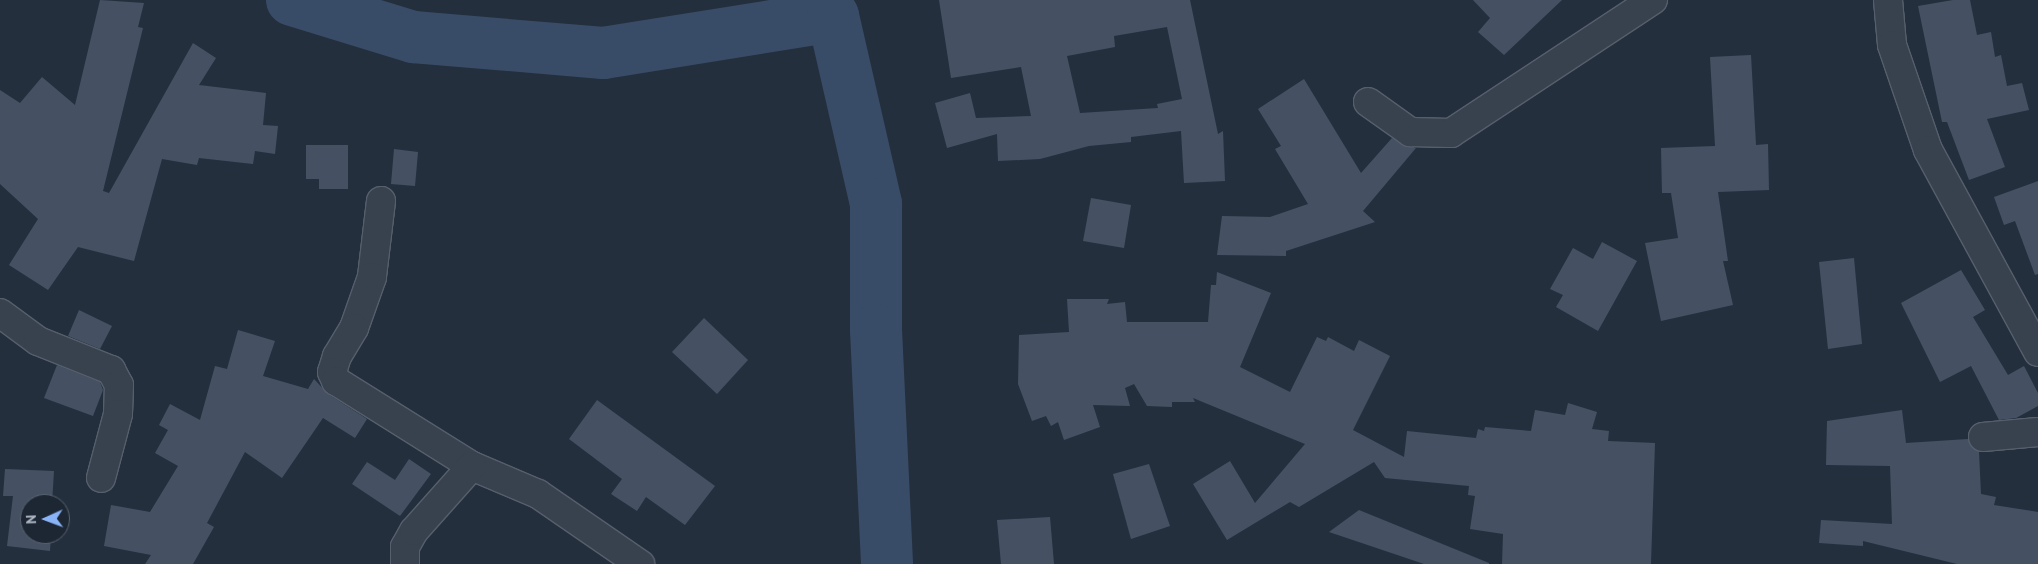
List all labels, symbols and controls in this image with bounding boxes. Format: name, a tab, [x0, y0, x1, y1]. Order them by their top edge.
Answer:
north arrow	[20, 494, 70, 544]
text: N	[22, 515, 40, 524]

